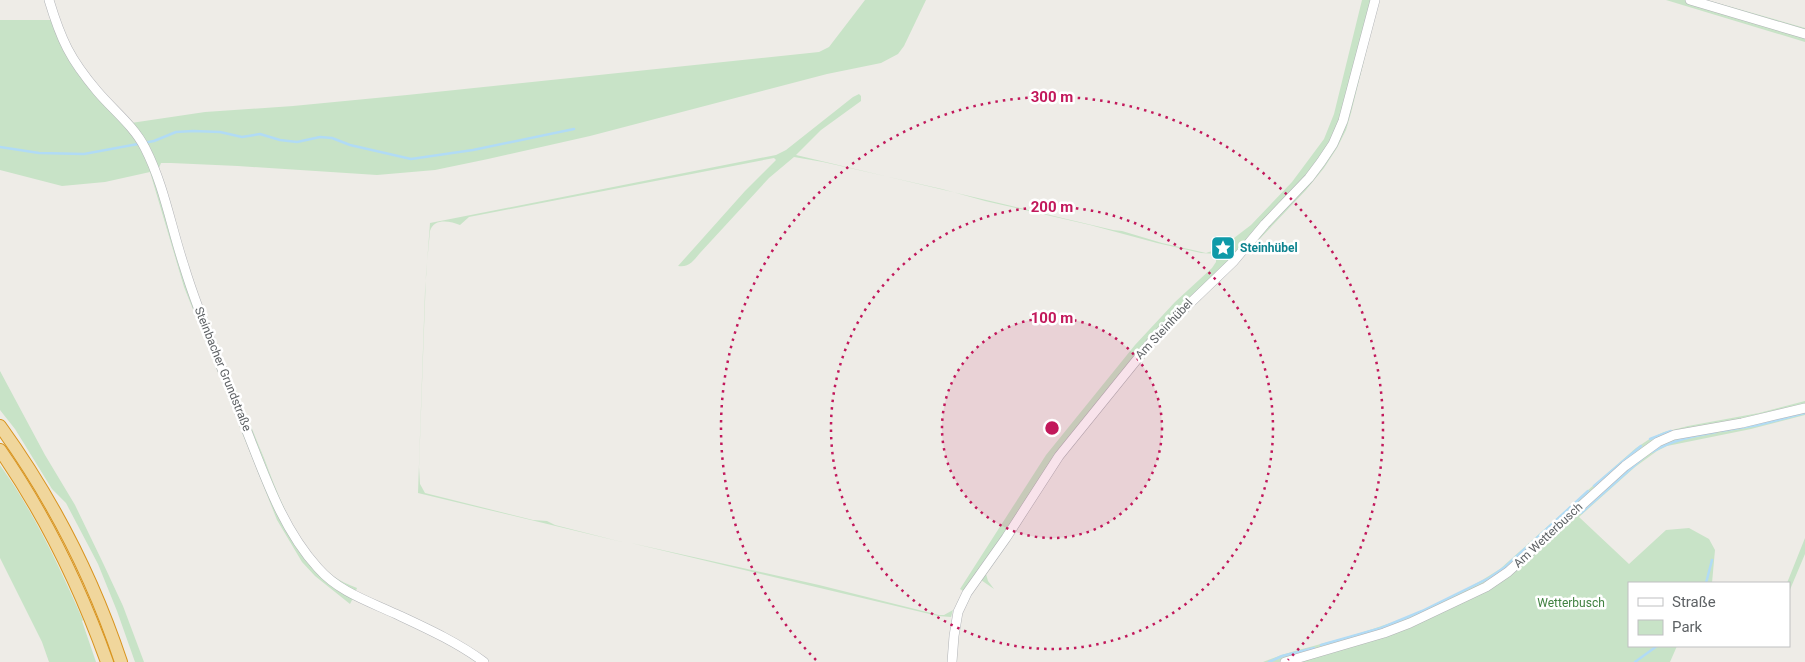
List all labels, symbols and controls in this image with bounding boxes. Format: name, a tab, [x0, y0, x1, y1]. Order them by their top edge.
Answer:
text: 300 m	[1031, 88, 1073, 106]
text: 200 m	[1031, 198, 1073, 216]
place icon: Steinhübel	[1210, 235, 1236, 261]
place label: Steinhübel	[1240, 241, 1298, 255]
street label: Am Steinhübel	[1132, 296, 1196, 362]
street label: Steinbacher Grundstraße	[192, 305, 254, 433]
text: 100 m	[1031, 309, 1073, 327]
centre of rings	[1043, 419, 1061, 437]
street label: Am Wetterbusch	[1511, 500, 1585, 570]
legend	[1628, 582, 1790, 647]
text: Straße	[1672, 593, 1716, 611]
park label: Wetterbusch	[1537, 596, 1605, 610]
text: Park	[1672, 618, 1703, 636]

